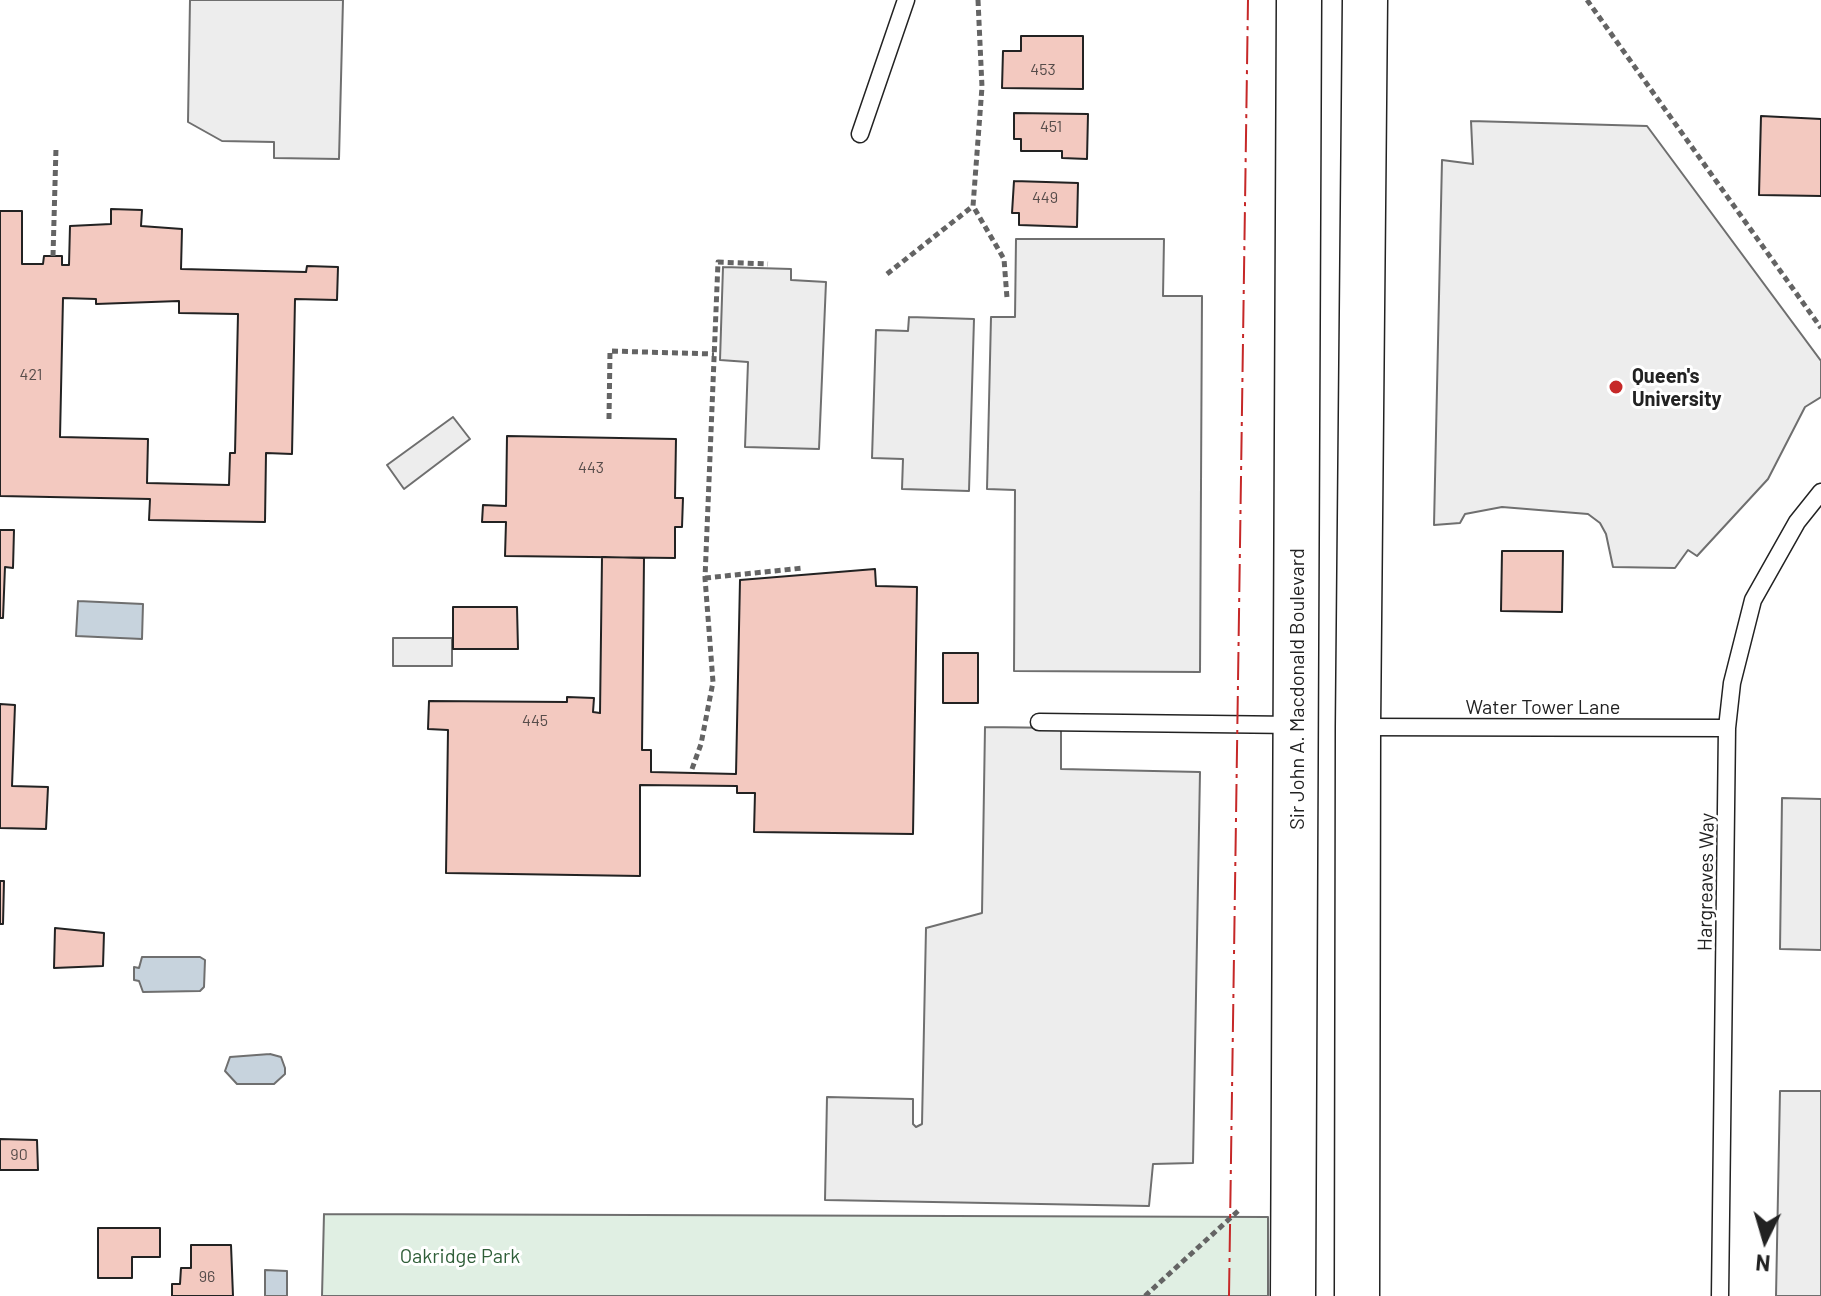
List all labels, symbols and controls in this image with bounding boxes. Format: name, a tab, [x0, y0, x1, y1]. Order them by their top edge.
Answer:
house number: 453	[1030, 60, 1056, 80]
house number: 451	[1040, 117, 1062, 137]
house number: 449	[1032, 188, 1058, 208]
place label: Queen's University	[1632, 364, 1722, 411]
house number: 421	[20, 365, 42, 385]
marker: Queen's University	[1607, 378, 1625, 396]
house number: 443	[578, 458, 604, 478]
street label: Sir John A. Macdonald Boulevard	[1285, 548, 1309, 830]
street label: Water Tower Lane	[1465, 695, 1621, 719]
house number: 445	[522, 711, 548, 731]
street label: Hargreaves Way	[1693, 813, 1719, 951]
house number: 90	[10, 1145, 28, 1165]
north arrow	[1725, 1200, 1805, 1280]
park label: Oakridge Park	[400, 1244, 520, 1268]
text: N	[1754, 1250, 1771, 1277]
house number: 96	[199, 1267, 215, 1287]

